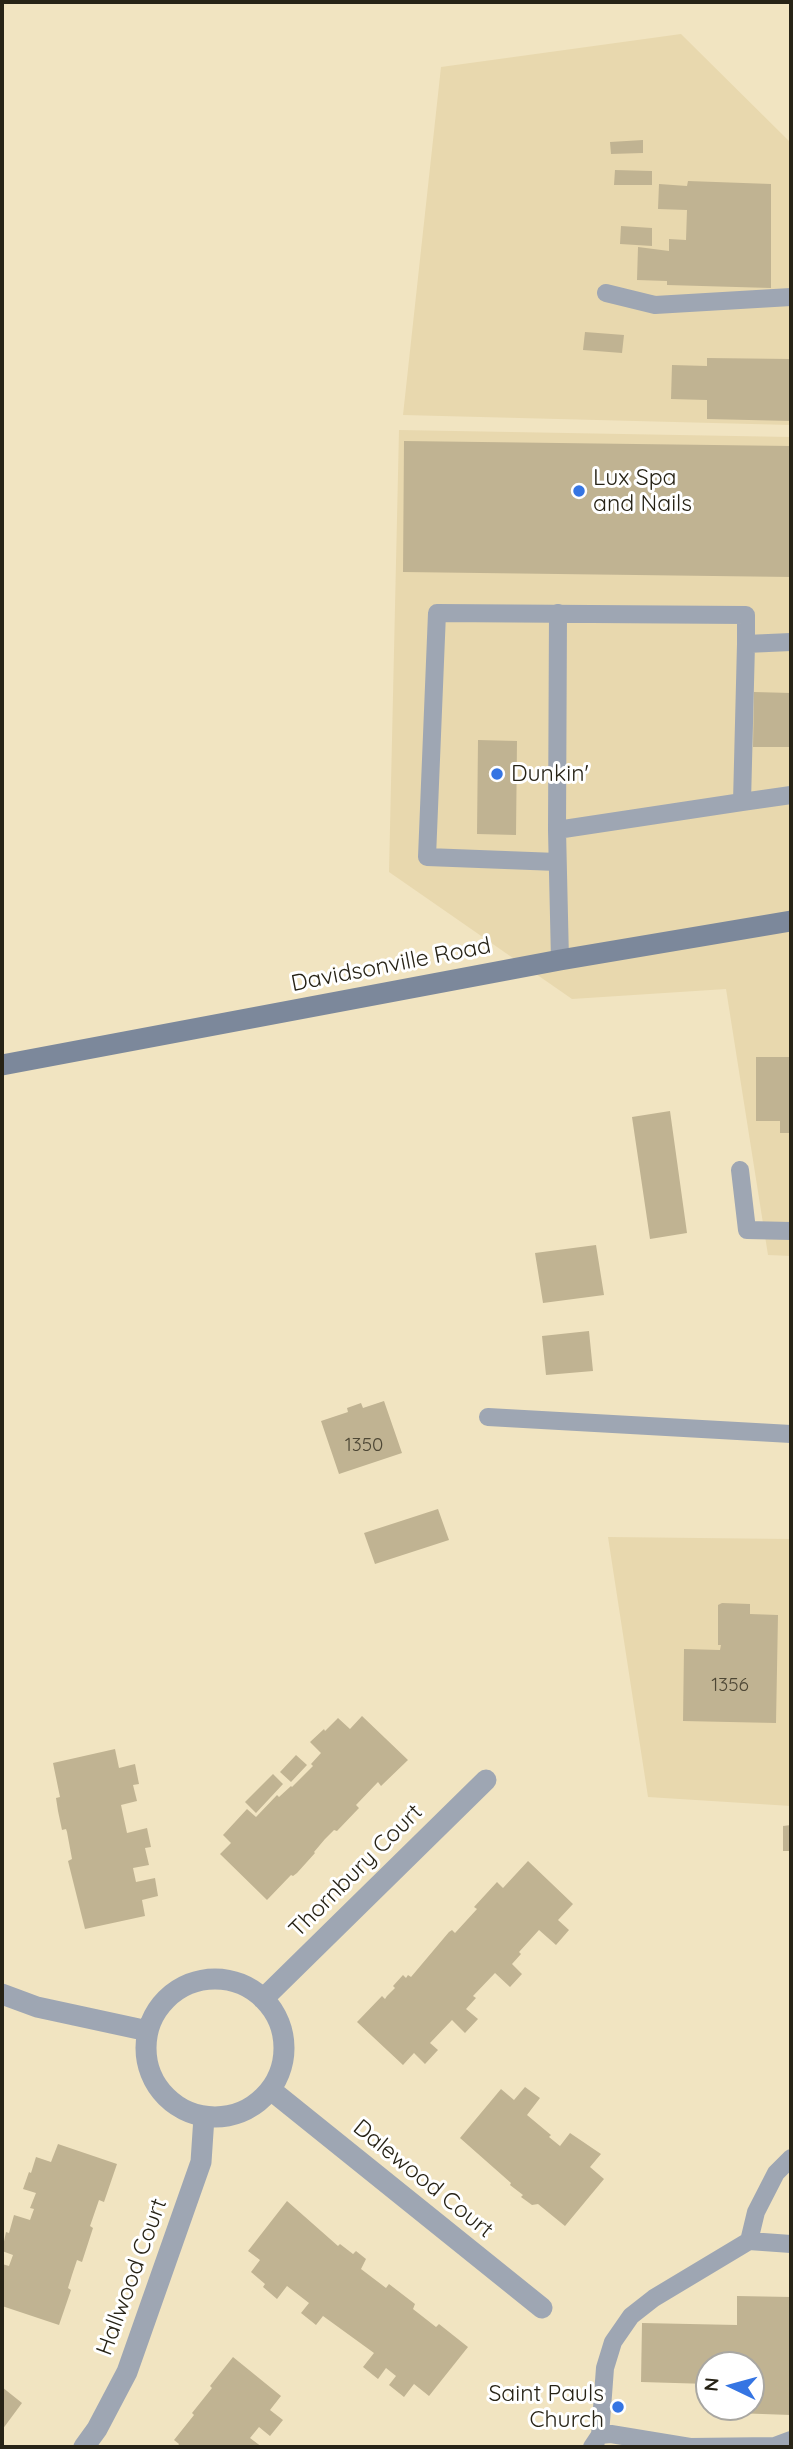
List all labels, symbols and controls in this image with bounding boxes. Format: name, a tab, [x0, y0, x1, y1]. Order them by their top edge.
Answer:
place label: Lux Spa and Nails	[593, 464, 692, 518]
marker: Lux Spa and Nails	[571, 483, 587, 499]
place label: Dunkin'	[511, 760, 589, 788]
marker: Dunkin'	[489, 766, 505, 782]
street label: Davidsonville Road	[289, 932, 493, 998]
house number: 1350	[345, 1434, 383, 1456]
house number: 1356	[711, 1674, 749, 1696]
street label: Thornbury Court	[284, 1799, 428, 1943]
street label: Dalewood Court	[347, 2114, 499, 2244]
street label: Hallwood Court	[91, 2195, 173, 2359]
north arrow	[695, 2351, 765, 2421]
text: N	[699, 2376, 724, 2392]
place label: Saint Pauls Church	[488, 2380, 604, 2434]
marker: Saint Pauls Church	[610, 2399, 626, 2415]

